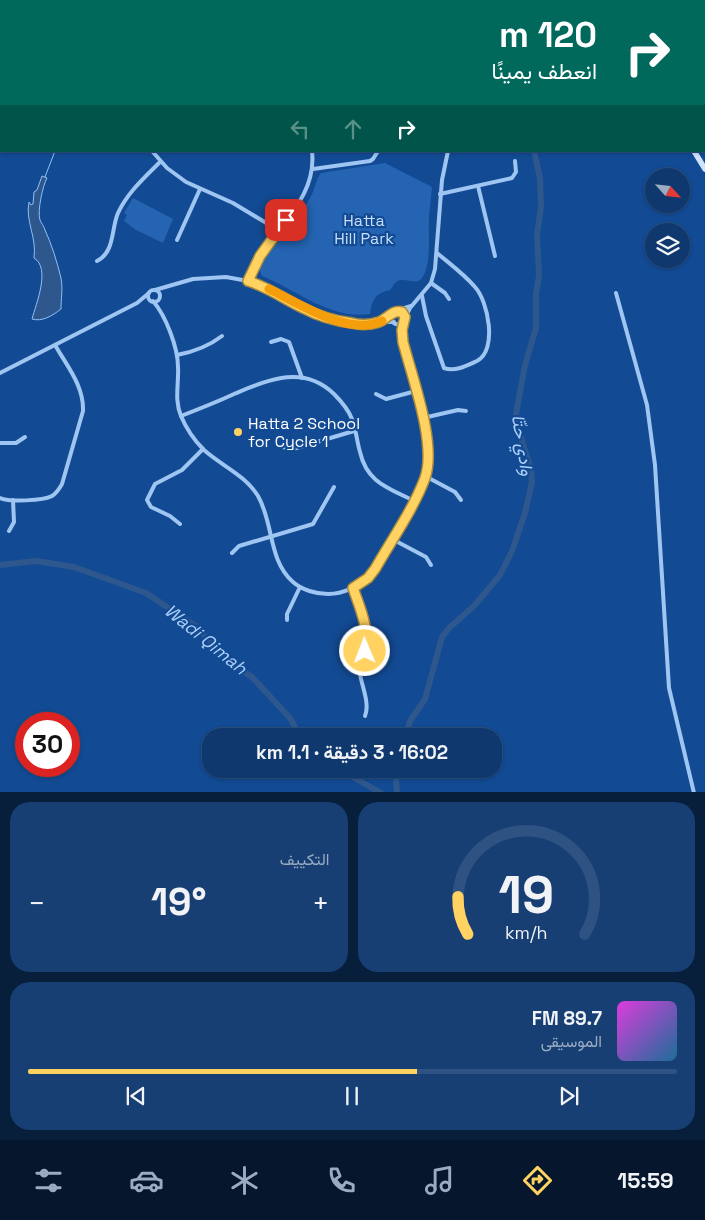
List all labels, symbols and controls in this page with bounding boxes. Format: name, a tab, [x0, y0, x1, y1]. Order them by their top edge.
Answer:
text: 120 m	[499, 13, 597, 57]
icon: right	[615, 20, 680, 85]
text: انعطف يمينًا	[491, 57, 597, 85]
icon: left	[286, 115, 314, 143]
icon: ahead	[339, 115, 367, 143]
icon: right	[392, 115, 420, 143]
north arrow	[645, 168, 690, 212]
map controls	[645, 168, 690, 268]
pin	[265, 199, 307, 241]
icon: arrive	[272, 206, 300, 234]
park label: Hatta Hill Park	[334, 210, 394, 249]
button: layers	[645, 223, 690, 268]
place label: Hatta 2 School for Cycle 1	[248, 413, 360, 452]
water label: وادي حتّا	[503, 413, 539, 478]
marker: Hatta 2 School for Cycle 1	[232, 426, 244, 438]
water label: Wadi Qimah	[160, 599, 253, 680]
position arrow	[338, 624, 390, 676]
speed limit sign: 30	[15, 712, 80, 777]
text: 16:02 · 3 دقيقة · 1.1 km	[256, 740, 448, 765]
text: التكييف	[280, 849, 330, 870]
text: 19	[498, 862, 554, 928]
text: 19°	[151, 878, 207, 926]
text: −	[28, 885, 45, 921]
text: +	[312, 885, 329, 921]
text: km/h	[505, 921, 548, 944]
text: 89.7 FM	[532, 1006, 602, 1031]
text: الموسيقى	[541, 1031, 602, 1052]
icon: previous	[122, 1082, 150, 1110]
icon: pause	[338, 1082, 366, 1110]
icon: next	[555, 1082, 583, 1110]
icon: filters	[31, 1163, 66, 1198]
icon: car	[129, 1163, 164, 1198]
icon: climate	[227, 1163, 262, 1198]
icon: phone	[324, 1163, 359, 1198]
icon: music	[422, 1163, 457, 1198]
icon: directions	[520, 1163, 555, 1198]
text: 15:59	[617, 1166, 674, 1194]

